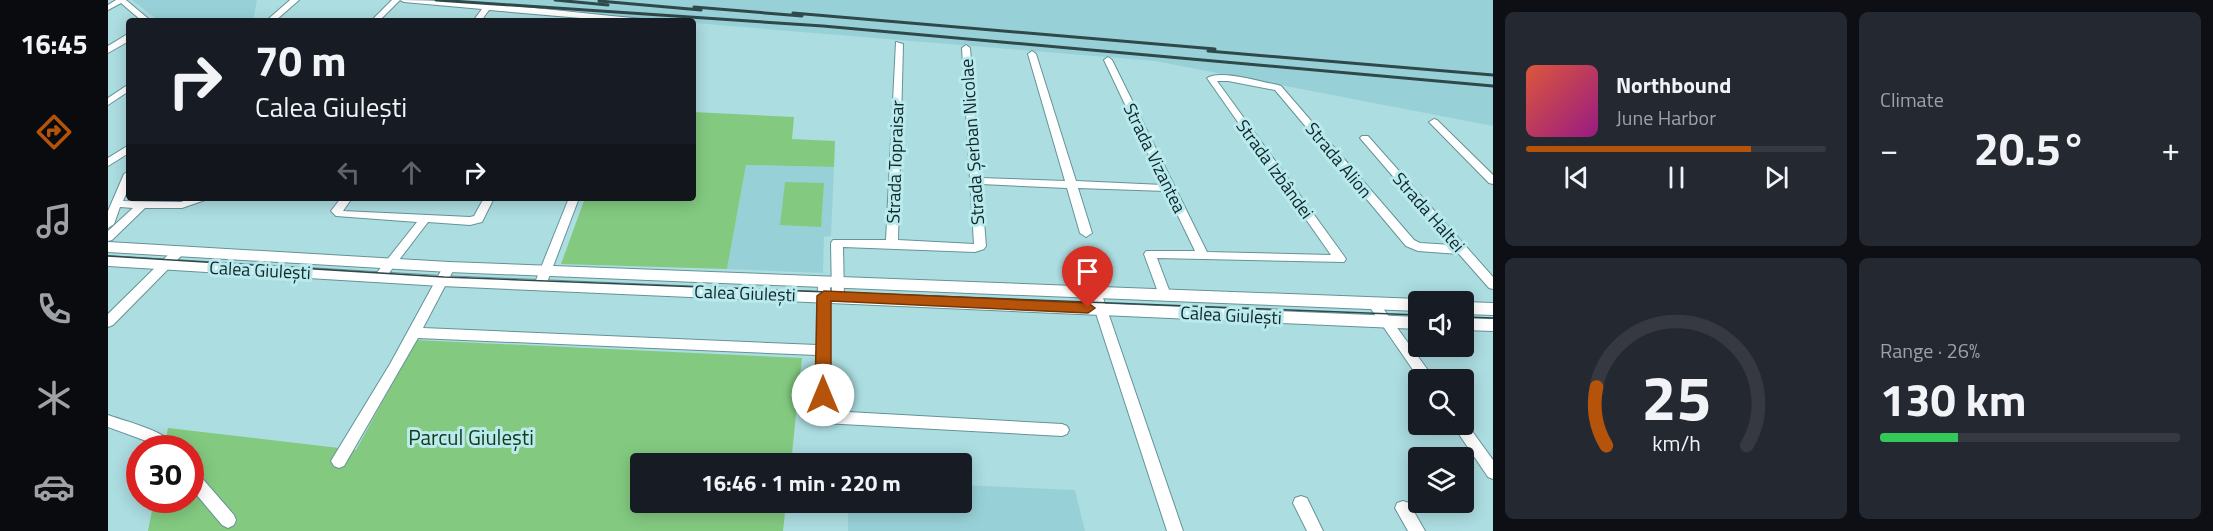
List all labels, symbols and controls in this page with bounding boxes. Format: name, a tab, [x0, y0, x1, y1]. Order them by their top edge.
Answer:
text: 16:45	[20, 23, 88, 64]
text: 70 m	[255, 28, 347, 92]
icon: right	[156, 42, 234, 120]
street label: Strada Șerban Nicolae	[953, 58, 991, 226]
text: Northbound	[1616, 68, 1731, 102]
text: Climate	[1880, 84, 1944, 115]
text: Calea Giulești	[255, 86, 407, 127]
street label: Strada Vizantea	[1117, 98, 1193, 218]
street label: Strada Topraisar	[879, 100, 911, 224]
text: June Harbor	[1616, 102, 1716, 133]
icon: directions	[33, 111, 75, 153]
street label: Strada Izbândei	[1230, 114, 1320, 224]
text: 20.5°	[1974, 114, 2086, 182]
street label: Strada Alion	[1299, 116, 1379, 204]
text: −	[1880, 124, 1898, 174]
text: +	[2162, 124, 2180, 174]
icon: left	[332, 156, 365, 189]
icon: ahead	[395, 156, 428, 189]
icon: right	[458, 156, 491, 189]
icon: previous	[1560, 161, 1593, 194]
icon: pause	[1660, 161, 1693, 194]
icon: next	[1760, 161, 1793, 194]
street label: Strada Haltei	[1387, 166, 1471, 258]
icon: music	[33, 200, 75, 242]
pin	[1062, 246, 1113, 308]
street label: Calea Giulești	[209, 254, 311, 286]
icon: arrive	[1071, 255, 1104, 288]
street label: Calea Giulești	[694, 278, 796, 308]
icon: phone	[33, 288, 75, 330]
map controls	[1408, 291, 1474, 513]
button: sound	[1408, 291, 1474, 357]
street label: Calea Giulești	[1180, 299, 1282, 331]
text: Range · 26%	[1880, 335, 1980, 366]
text: 25	[1641, 349, 1711, 444]
position arrow	[791, 363, 855, 427]
text: 130 km	[1880, 365, 2026, 433]
button: search	[1408, 369, 1474, 435]
icon: climate	[33, 377, 75, 419]
park label: Parcul Giulești	[408, 421, 534, 453]
text: km/h	[1652, 427, 1700, 459]
speed limit sign: 30	[126, 435, 204, 513]
button: layers	[1408, 447, 1474, 513]
icon: car	[33, 466, 75, 508]
text: 16:46 · 1 min · 220 m	[701, 466, 901, 500]

